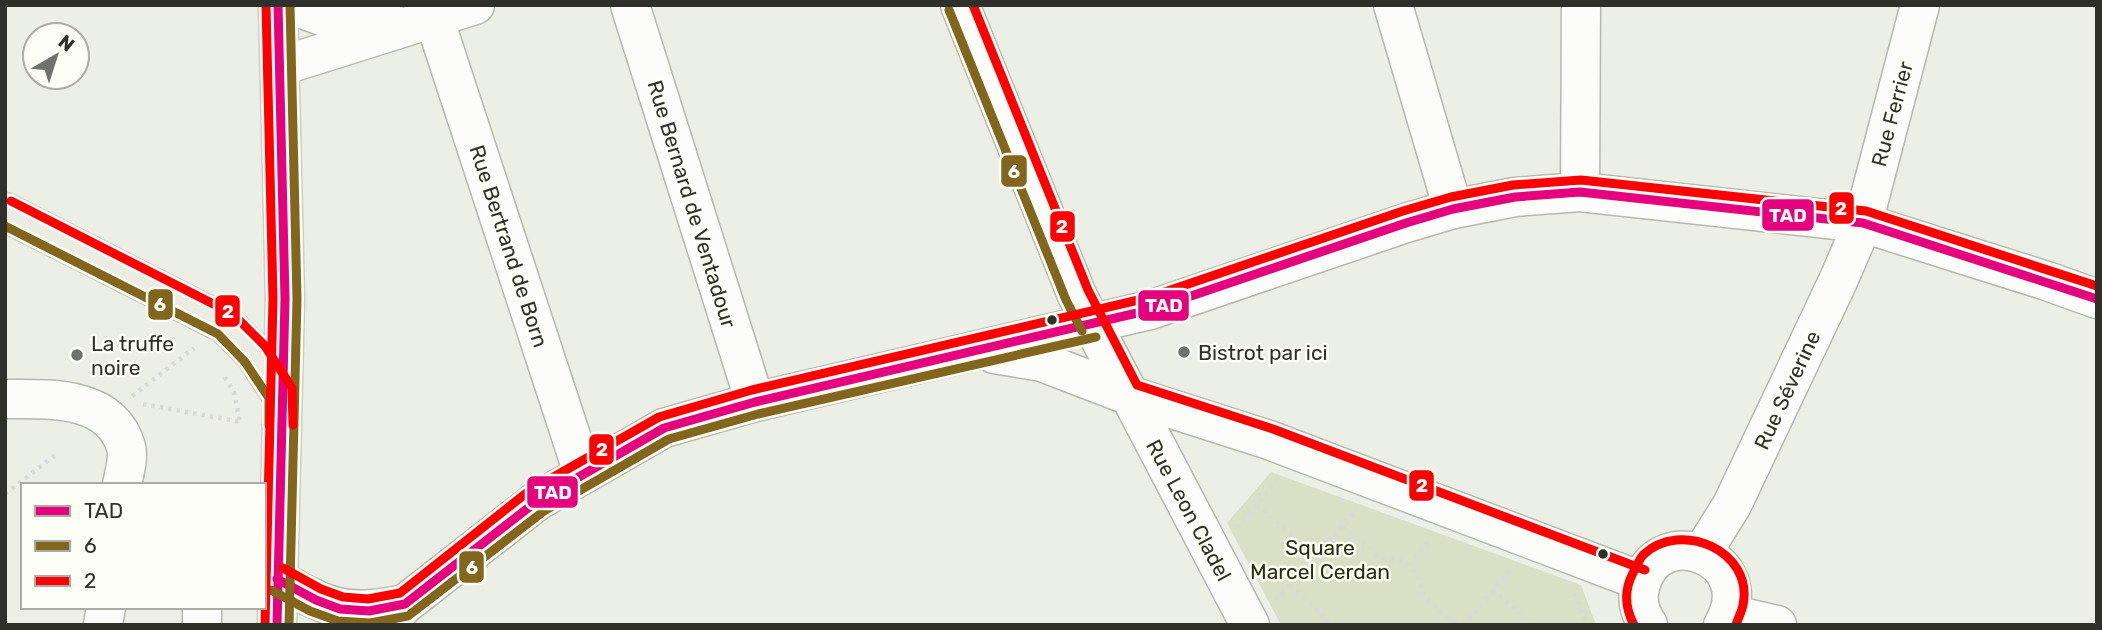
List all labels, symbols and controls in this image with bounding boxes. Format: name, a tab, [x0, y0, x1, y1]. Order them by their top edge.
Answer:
north arrow	[21, 21, 91, 91]
text: N	[54, 30, 79, 56]
street label: Rue Ferrier	[1866, 59, 1918, 169]
street label: Rue Bernard de Ventadour	[642, 77, 742, 331]
street label: Rue Bertrand de Born	[464, 142, 554, 350]
line badge: 6	[1000, 154, 1028, 188]
text: 6	[1008, 160, 1020, 183]
line badge: 2	[1828, 191, 1855, 225]
text: 2	[1835, 197, 1847, 220]
line badge: TAD	[1761, 198, 1815, 232]
text: TAD	[1769, 204, 1807, 227]
line badge: 2	[1049, 210, 1076, 243]
text: 2	[1056, 215, 1068, 238]
line badge: 6	[147, 288, 174, 321]
line badge: TAD	[1137, 289, 1190, 322]
text: 6	[154, 293, 166, 316]
line badge: 2	[214, 294, 241, 328]
text: TAD	[1145, 294, 1183, 317]
text: 2	[222, 300, 234, 323]
unlabelled marker	[1045, 313, 1059, 327]
street label: Rue Séverine	[1749, 327, 1825, 453]
place label: La truffe noire	[91, 331, 174, 380]
place label: Bistrot par ici	[1198, 340, 1328, 365]
marker: Bistrot par ici	[1176, 344, 1192, 360]
marker: La truffe noire	[69, 347, 85, 363]
line badge: 2	[588, 433, 615, 466]
street label: Rue Leon Cladel	[1141, 435, 1237, 585]
text: 2	[596, 438, 608, 461]
line badge: 2	[1408, 469, 1435, 502]
text: 2	[1416, 474, 1428, 497]
line badge: TAD	[526, 475, 579, 509]
text: TAD	[534, 481, 572, 504]
legend	[21, 483, 266, 609]
text: TAD	[84, 498, 123, 523]
text: 6	[84, 533, 97, 558]
park label: Square Marcel Cerdan	[1250, 535, 1390, 584]
unlabelled marker	[1596, 547, 1610, 561]
line badge: 6	[458, 550, 485, 584]
text: 6	[466, 556, 478, 579]
text: 2	[84, 568, 96, 593]

